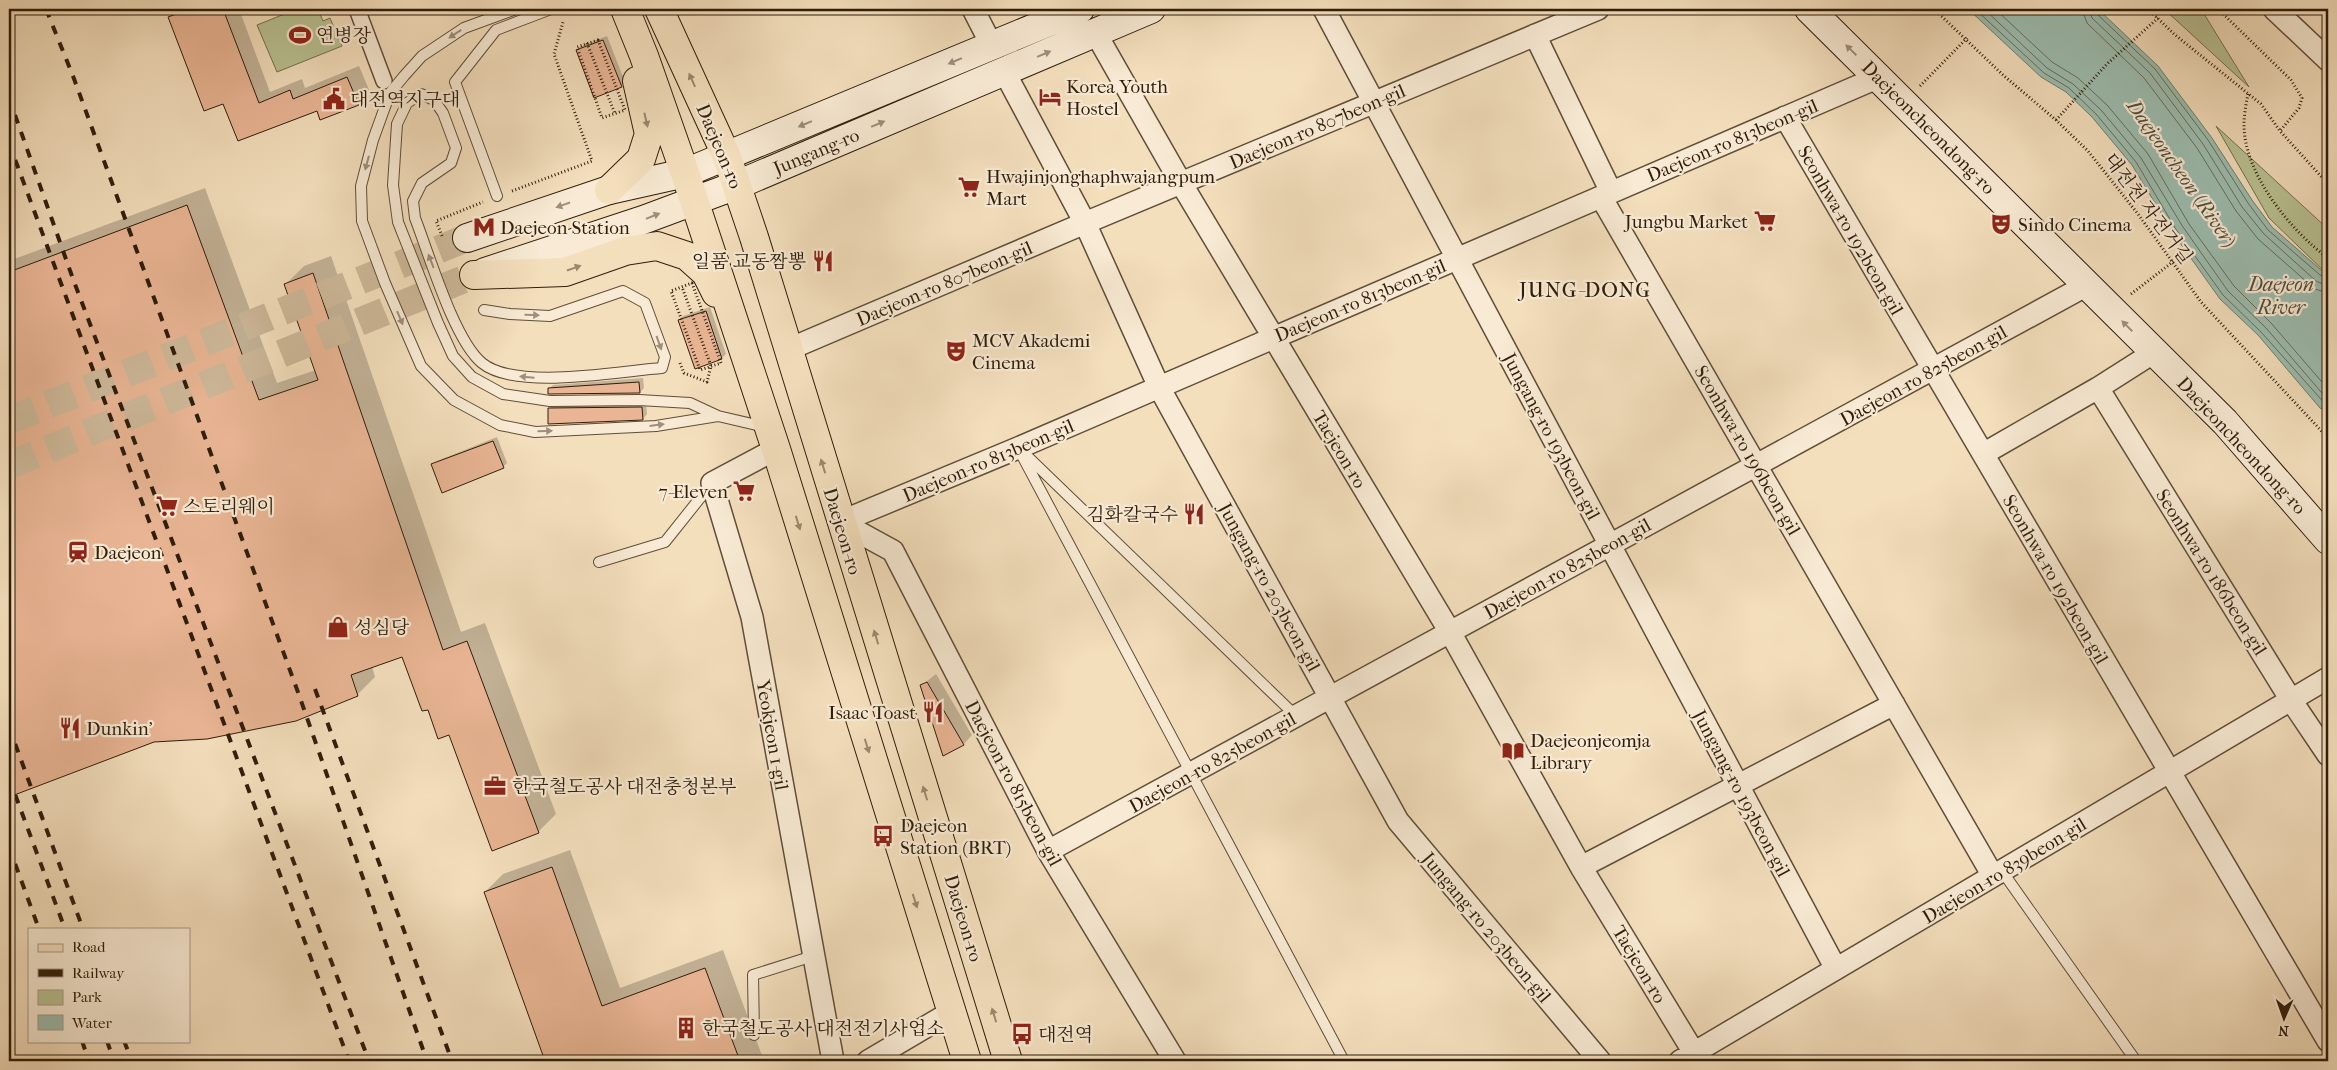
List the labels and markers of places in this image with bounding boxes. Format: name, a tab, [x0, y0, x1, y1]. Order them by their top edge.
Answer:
sports icon: 연병장	[287, 22, 313, 48]
place label: 연병장	[316, 25, 372, 47]
place label: Korea Youth Hostel	[1066, 76, 1168, 120]
hotel icon: Korea Youth Hostel	[1037, 84, 1063, 110]
public building icon: 대전역지구대	[321, 86, 347, 112]
place label: 대전역지구대	[350, 89, 460, 111]
place label: Hwajinjonghaphwajangpum Mart	[986, 166, 1215, 210]
supermarket icon: Hwajinjonghaphwajangpum Mart	[956, 174, 982, 200]
supermarket icon: Jungbu Market	[1752, 208, 1778, 234]
place label: Jungbu Market	[1623, 211, 1748, 233]
theatre icon: Sindo Cinema	[1988, 211, 2014, 237]
metro station icon: Daejeon Station	[471, 214, 497, 240]
place label: Sindo Cinema	[2018, 214, 2132, 236]
place label: Daejeon Station	[500, 217, 630, 239]
restaurant icon: 일품 교동짬뽕	[810, 248, 836, 274]
place label: 일품 교동짬뽕	[692, 251, 806, 273]
place label: MCV Akademi Cinema	[972, 330, 1091, 374]
theatre icon: MCV Akademi Cinema	[943, 338, 969, 364]
supermarket icon: 7-Eleven	[731, 478, 757, 504]
place label: 7-Eleven	[658, 481, 728, 503]
supermarket icon: 스토리웨이	[154, 493, 180, 519]
place label: 스토리웨이	[183, 496, 275, 518]
restaurant icon: 김화칼국수	[1181, 501, 1207, 527]
place label: 김화칼국수	[1086, 504, 1178, 526]
station icon: Daejeon	[65, 539, 91, 565]
place label: Daejeon	[94, 542, 161, 564]
shop icon: 성심당	[325, 614, 351, 640]
place label: 성심당	[354, 617, 410, 639]
restaurant icon: Isaac Toast	[920, 699, 946, 725]
place label: Isaac Toast	[828, 702, 916, 724]
restaurant icon: Dunkin'	[57, 715, 83, 741]
place label: Dunkin'	[86, 718, 153, 740]
place label: Daejeonjeomja Library	[1530, 730, 1651, 774]
library icon: Daejeonjeomja Library	[1500, 738, 1526, 764]
office icon: 한국철도공사 대전충청본부	[482, 773, 508, 799]
place label: 한국철도공사 대전충청본부	[512, 776, 736, 798]
place label: Daejeon Station (BRT)	[900, 815, 1011, 859]
bus stop icon: Daejeon Station (BRT)	[870, 823, 896, 849]
building icon: 한국철도공사 대전전기사업소	[673, 1015, 699, 1041]
place label: 한국철도공사 대전전기사업소	[702, 1018, 945, 1040]
bus stop icon: 대전역	[1009, 1021, 1035, 1047]
place label: 대전역	[1038, 1024, 1093, 1046]

